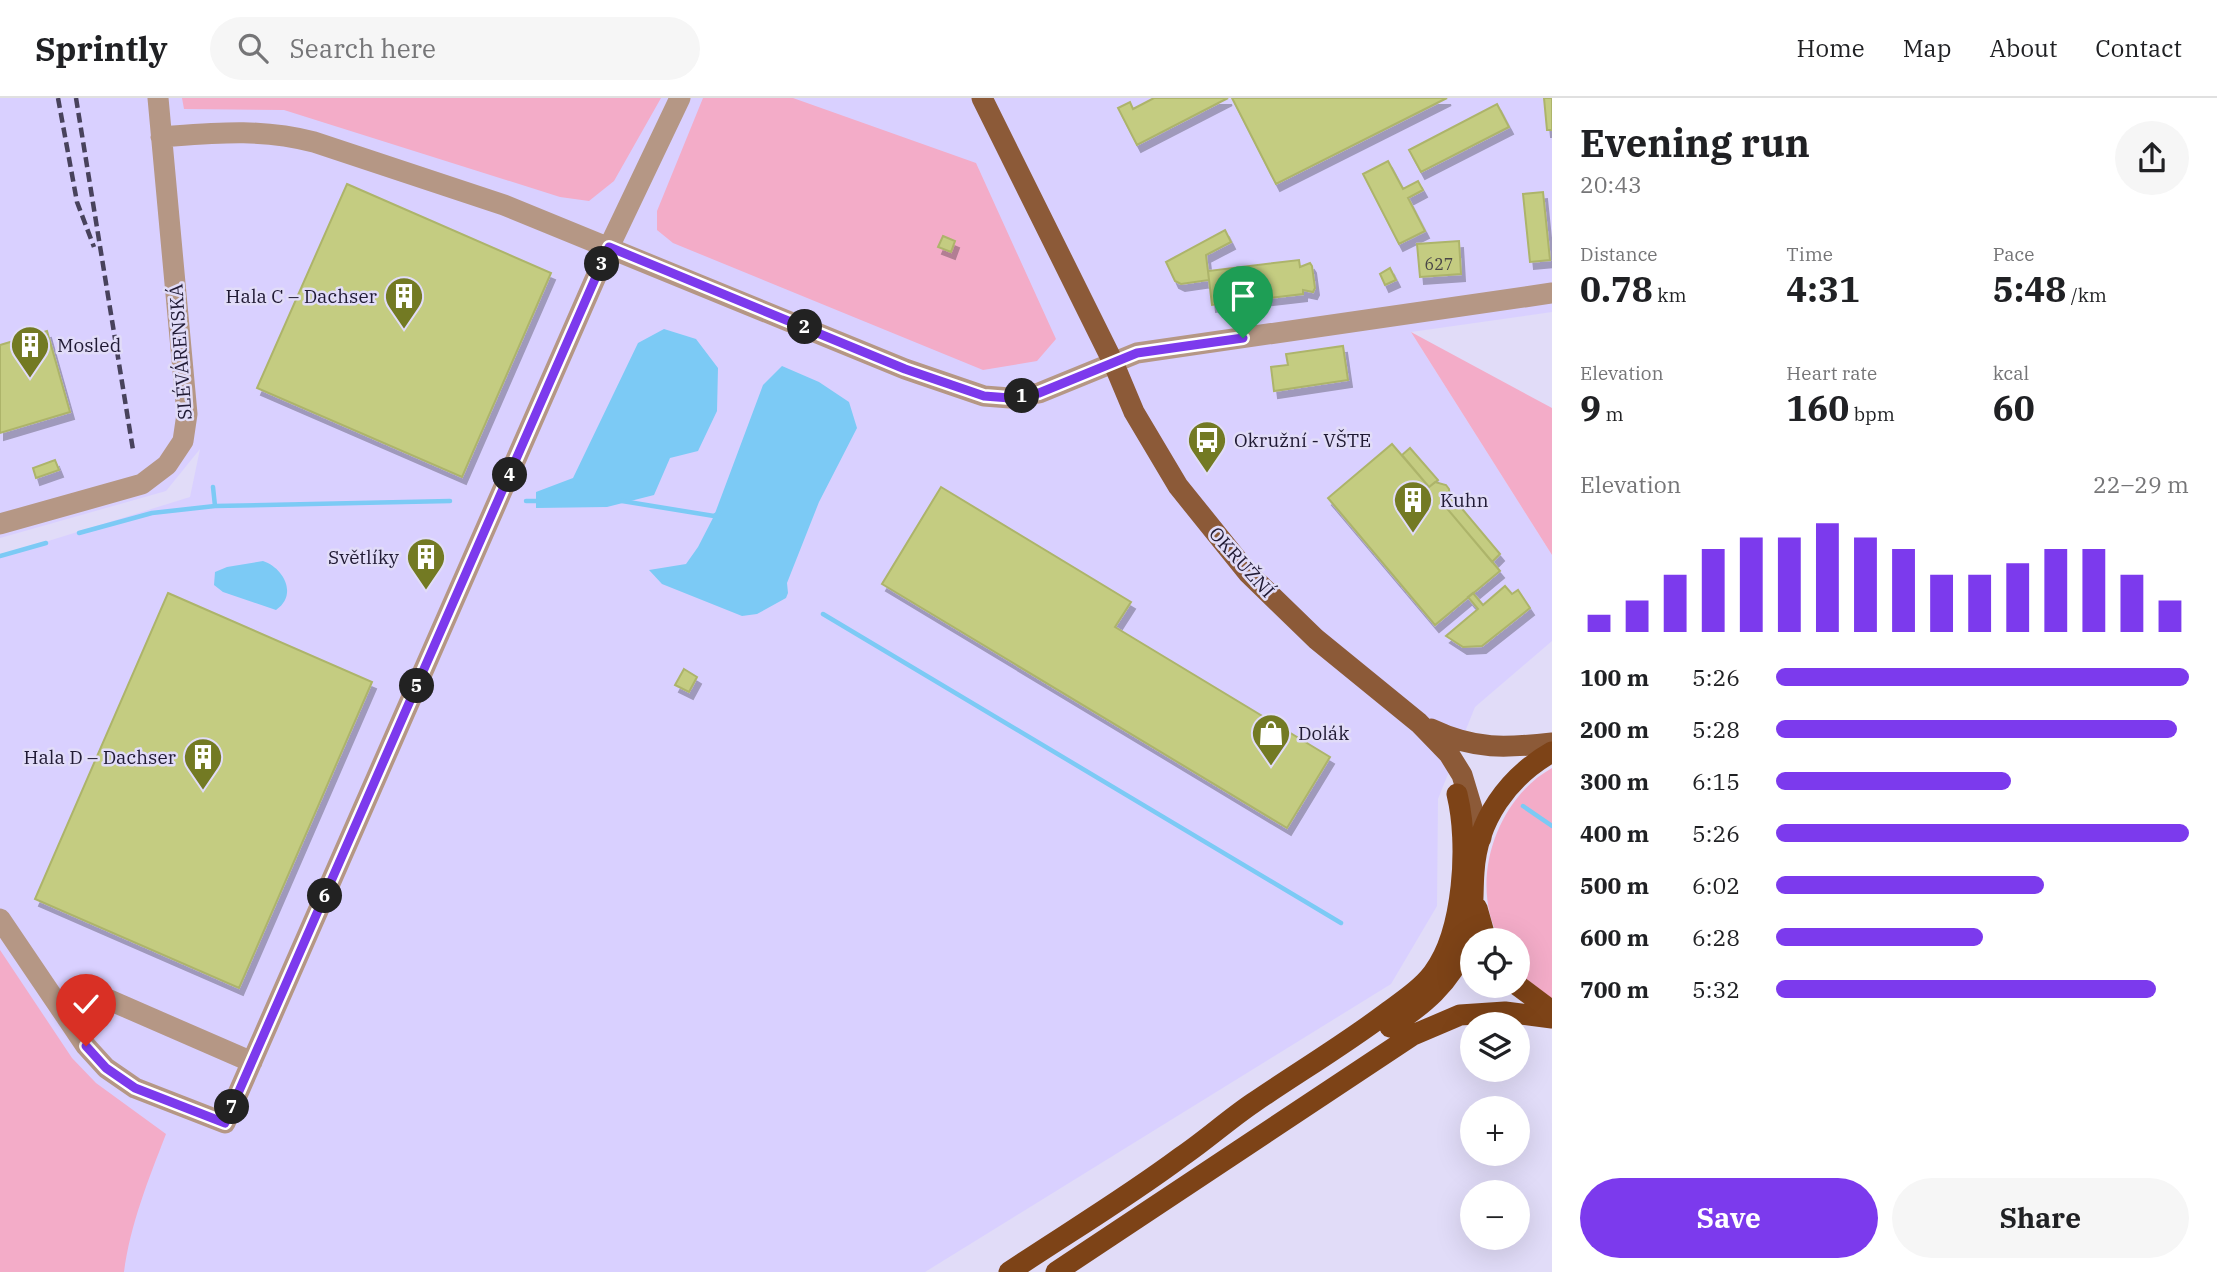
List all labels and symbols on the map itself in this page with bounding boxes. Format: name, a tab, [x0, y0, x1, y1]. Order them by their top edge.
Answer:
pin: 3	[584, 246, 620, 282]
house number: 627	[1425, 254, 1453, 274]
pin	[1213, 266, 1273, 338]
building icon: Hala C – Dachser	[383, 275, 425, 330]
street label: SLÉVÁRENSKÁ	[163, 283, 197, 421]
place label: Hala C – Dachser	[226, 284, 378, 308]
pin: 2	[788, 310, 822, 344]
building icon: Mosled	[9, 324, 51, 379]
place label: Mosled	[57, 333, 121, 357]
pin: 1	[1004, 378, 1040, 414]
bus stop icon: Okružní - VŠTE	[1186, 419, 1228, 474]
place label: Okružní - VŠTE	[1234, 428, 1371, 452]
pin: 4	[492, 458, 528, 492]
building icon: Kuhn	[1392, 479, 1434, 534]
place label: Kuhn	[1440, 488, 1489, 512]
street label: OKRUŽNÍ	[1204, 522, 1280, 602]
building icon: Světlíky	[405, 536, 447, 591]
place label: Světlíky	[328, 545, 400, 569]
pin: 5	[400, 668, 434, 704]
shop icon: Dolák	[1250, 712, 1292, 767]
place label: Dolák	[1298, 721, 1349, 745]
building icon: Hala D – Dachser	[182, 736, 224, 791]
place label: Hala D – Dachser	[23, 745, 177, 769]
pin: 6	[308, 878, 342, 914]
pin	[56, 974, 116, 1046]
pin: 7	[215, 1090, 250, 1124]

